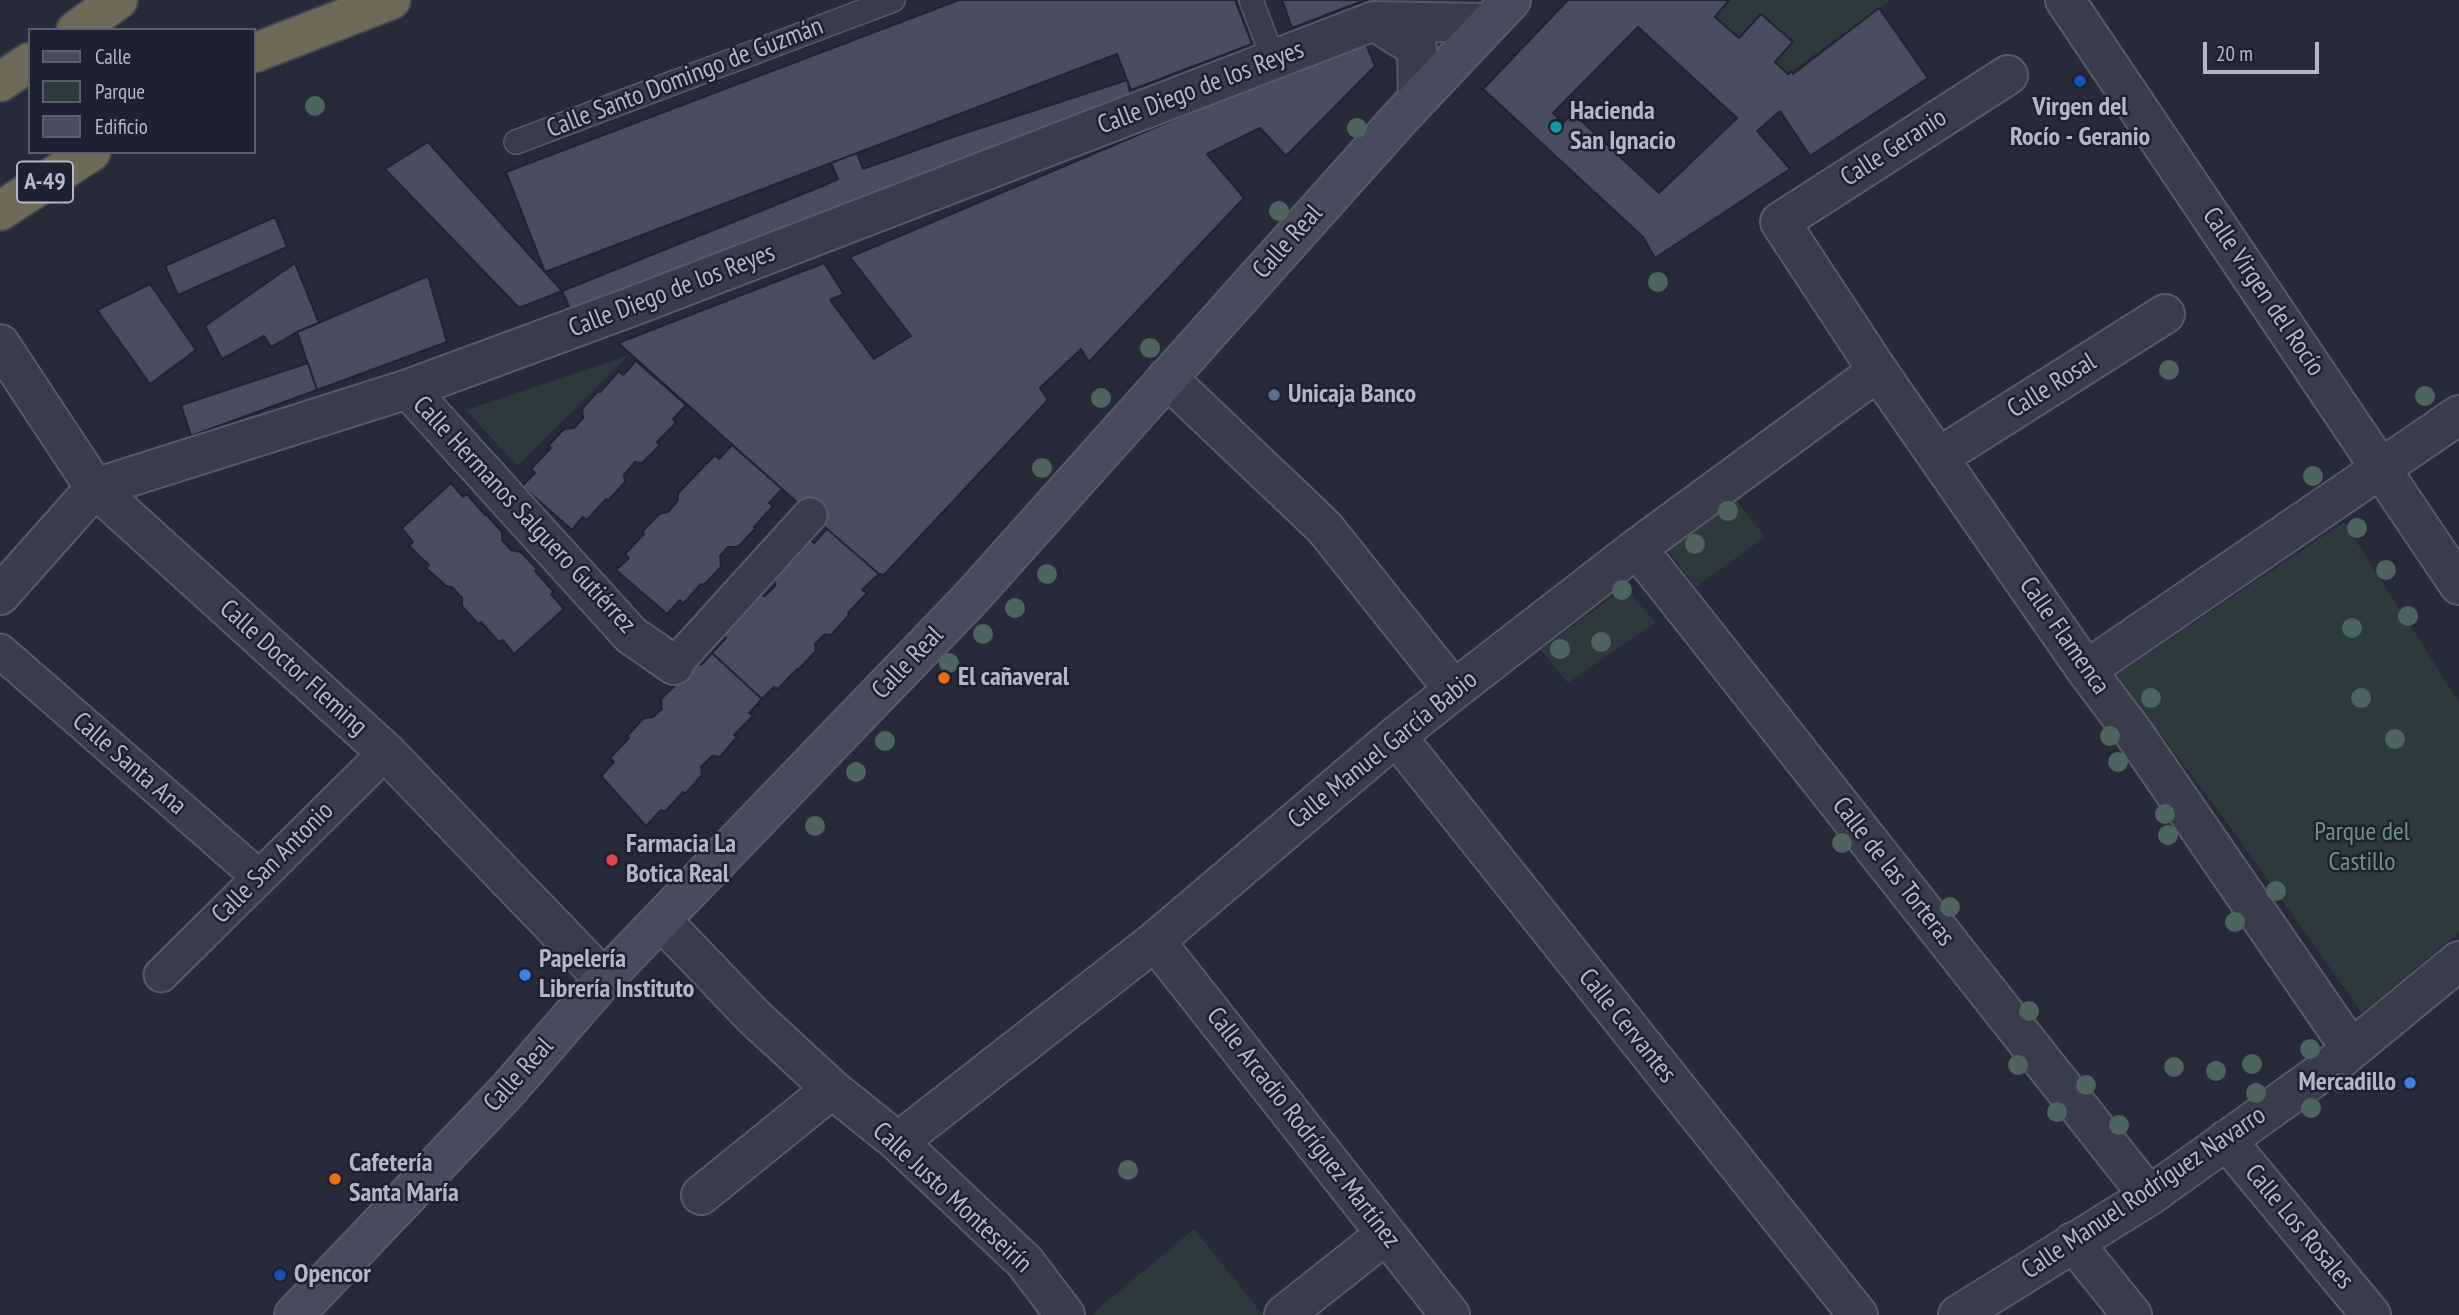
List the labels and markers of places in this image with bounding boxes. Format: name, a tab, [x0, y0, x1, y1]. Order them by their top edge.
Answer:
marker: Virgen del Rocío - Geranio	[2072, 73, 2088, 89]
place label: Virgen del Rocío - Geranio	[2010, 92, 2150, 154]
place label: Hacienda San Ignacio	[1570, 96, 1676, 158]
marker: Hacienda San Ignacio	[1548, 119, 1564, 135]
place label: Unicaja Banco	[1288, 379, 1416, 411]
marker: Unicaja Banco	[1266, 387, 1282, 403]
place label: El cañaveral	[958, 662, 1069, 694]
marker: El cañaveral	[936, 670, 952, 686]
place label: Farmacia La Botica Real	[626, 829, 736, 890]
marker: Farmacia La Botica Real	[604, 852, 620, 868]
place label: Papelería Librería Instituto	[539, 944, 694, 1006]
marker: Papelería Librería Instituto	[517, 967, 533, 983]
place label: Mercadillo	[2299, 1067, 2396, 1099]
marker: Mercadillo	[2402, 1075, 2418, 1091]
place label: Cafetería Santa María	[349, 1148, 459, 1210]
marker: Cafetería Santa María	[327, 1171, 343, 1187]
place label: Opencor	[294, 1259, 371, 1291]
marker: Opencor	[272, 1267, 288, 1283]

